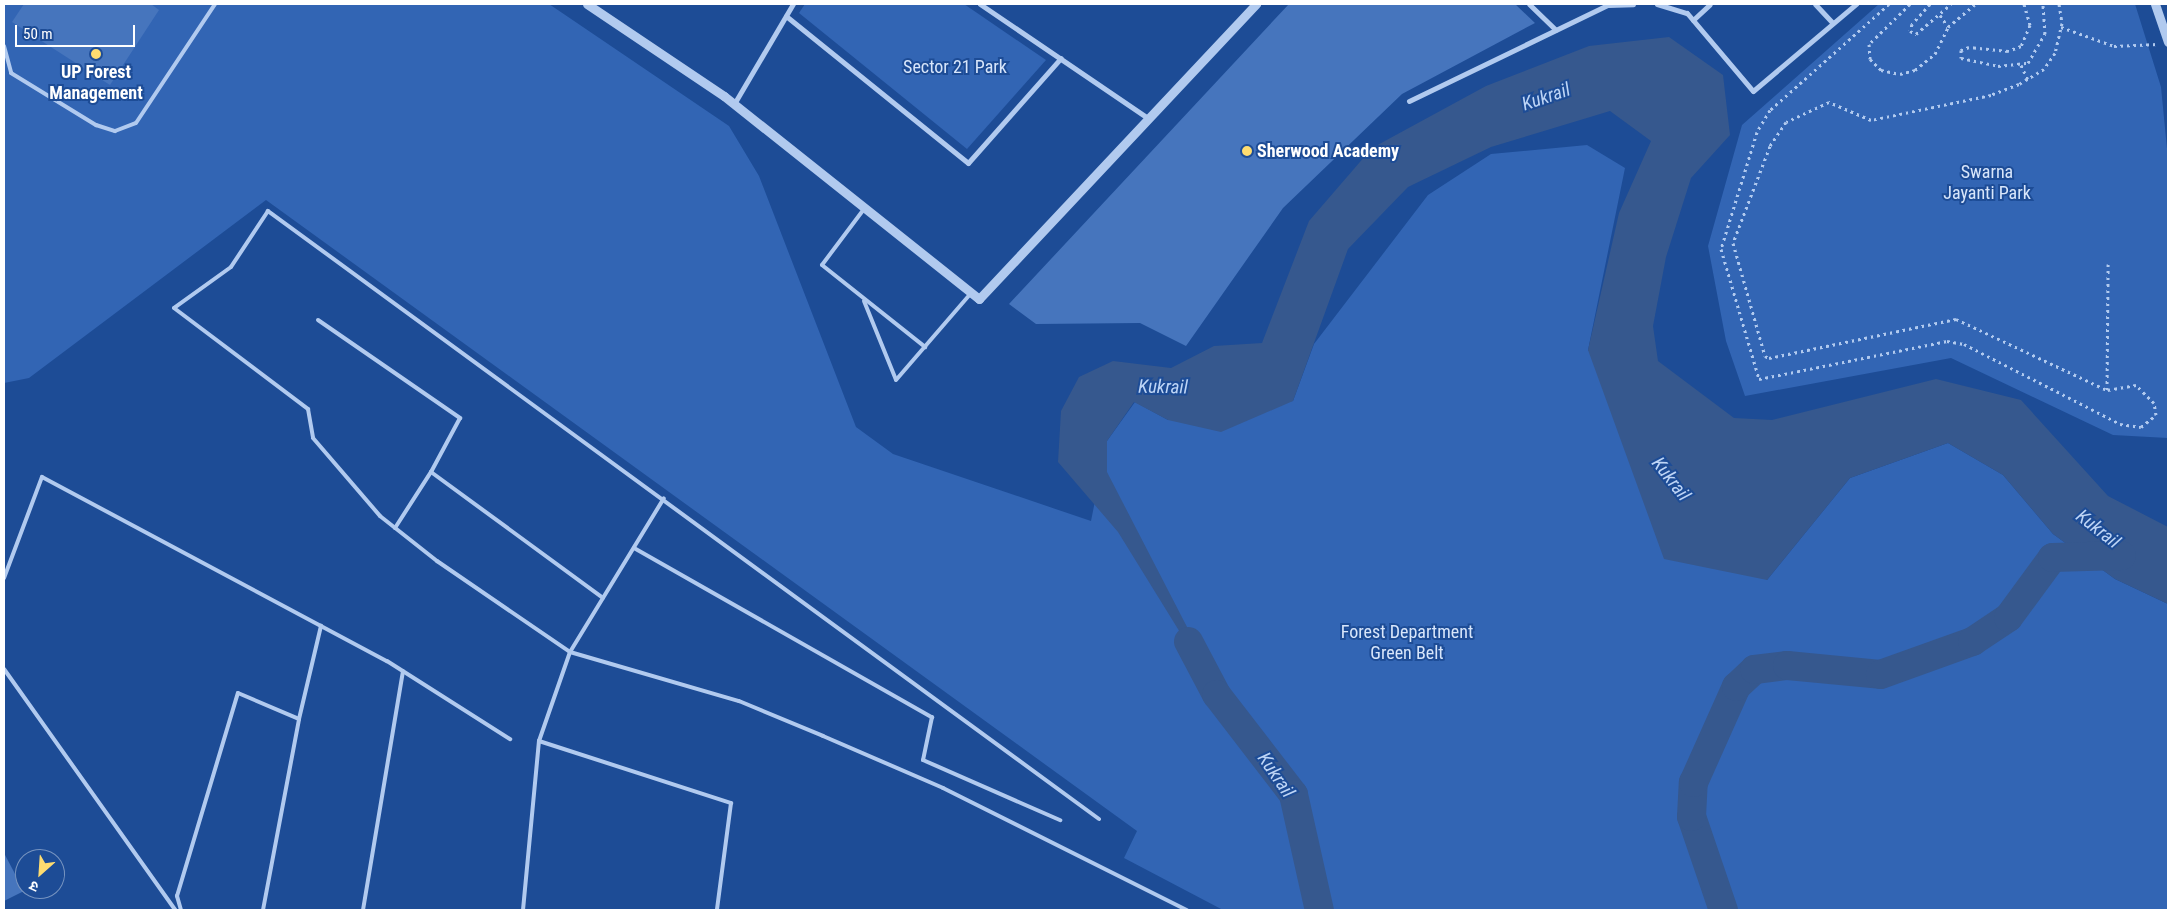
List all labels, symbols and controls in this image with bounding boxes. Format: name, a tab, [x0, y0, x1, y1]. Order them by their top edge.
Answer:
scale bar	[18, 15, 138, 47]
text: 50 m	[23, 25, 53, 43]
marker: UP Forest Management	[90, 48, 102, 60]
park label: Sector 21 Park	[903, 56, 1007, 78]
place label: UP Forest Management	[49, 62, 143, 104]
water label: Kukrail	[1519, 78, 1573, 116]
place label: Sherwood Academy	[1257, 140, 1399, 162]
marker: Sherwood Academy	[1241, 145, 1253, 157]
park label: Swarna Jayanti Park	[1943, 162, 2031, 204]
water label: Kukrail	[1138, 375, 1188, 399]
water label: Kukrail	[1647, 452, 1695, 506]
water label: Kukrail	[2071, 505, 2125, 553]
park label: Forest Department Green Belt	[1341, 622, 1473, 664]
water label: Kukrail	[1253, 748, 1299, 802]
north arrow	[15, 849, 65, 899]
text: उ	[27, 878, 41, 896]

